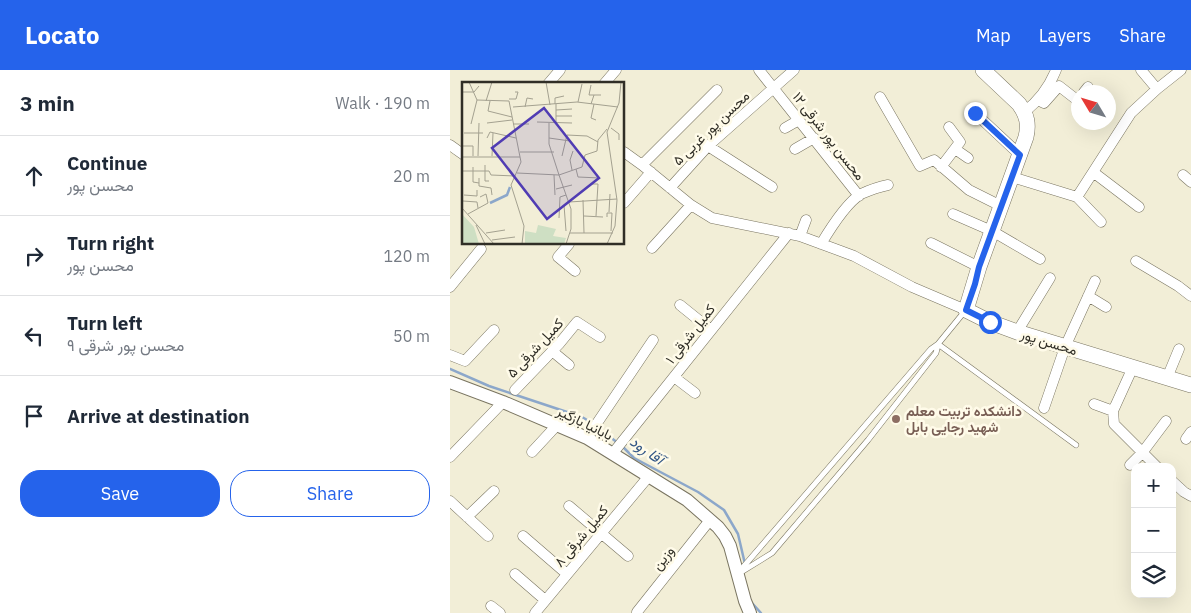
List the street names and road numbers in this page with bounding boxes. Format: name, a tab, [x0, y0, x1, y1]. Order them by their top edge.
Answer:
street label: محسن پور غربی ۵	[669, 87, 754, 170]
street label: محسن پور شرقی ۱۲	[788, 88, 869, 184]
street label: کمیل شرقی ۱	[661, 301, 719, 367]
street label: کمیل شرقی ۵	[503, 314, 567, 382]
street label: محسن پور	[1017, 325, 1080, 360]
street label: بابانیا بازگیر	[553, 401, 616, 444]
street label: کمیل شرقی ۸	[550, 501, 612, 571]
street label: وزین	[648, 542, 678, 574]

